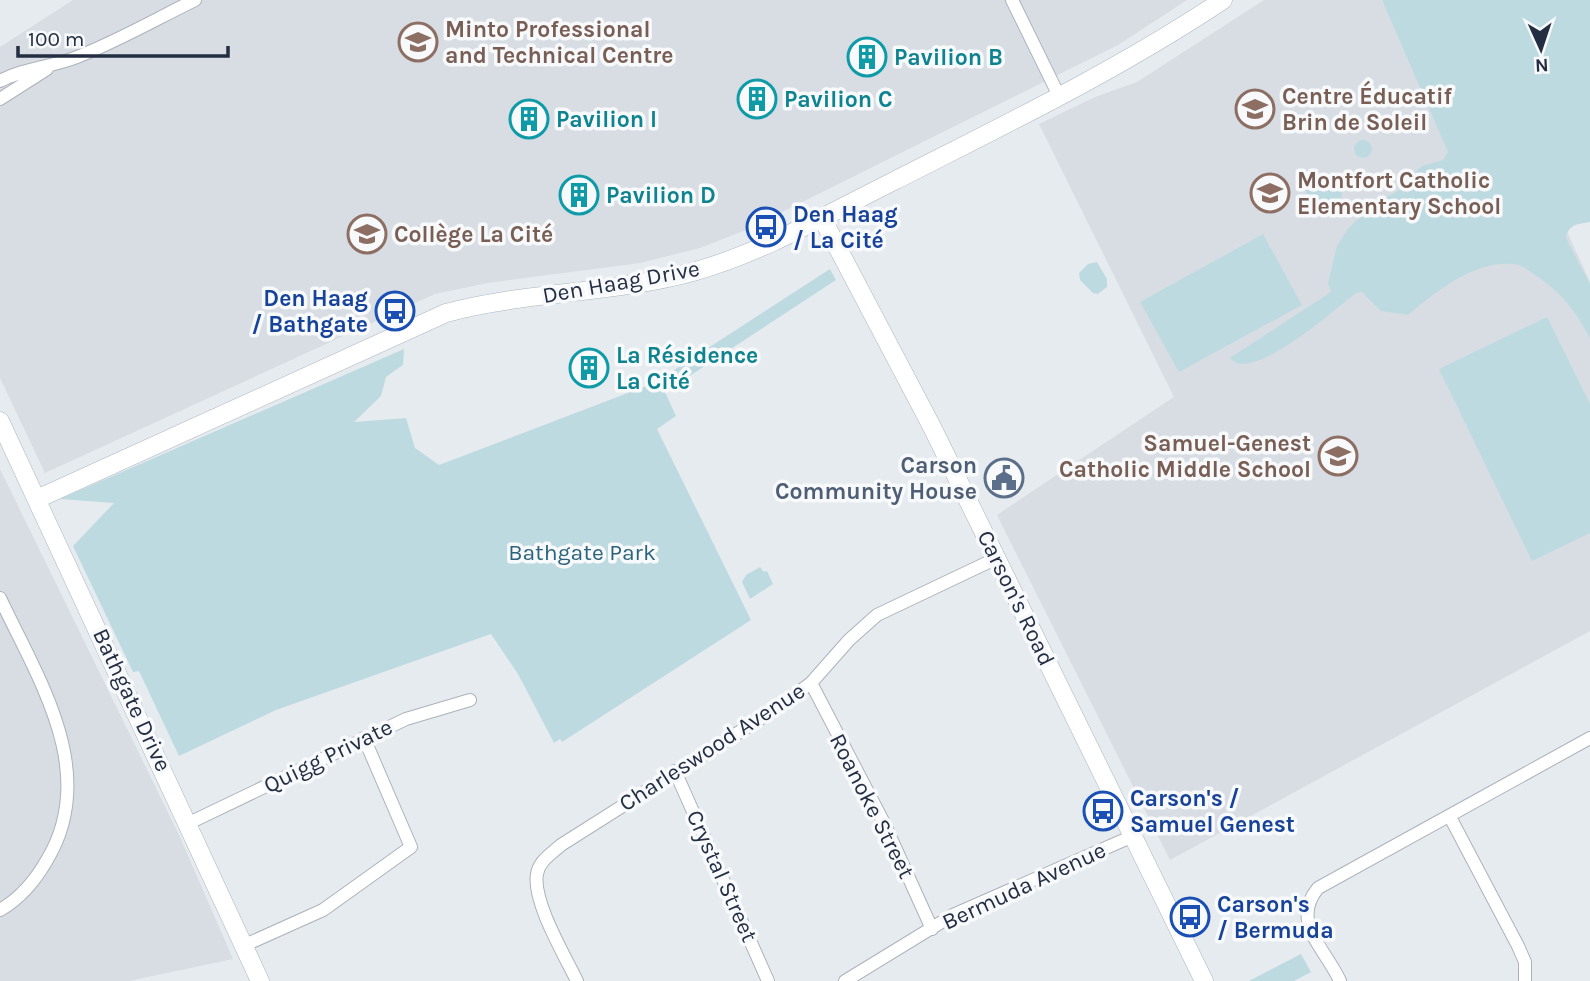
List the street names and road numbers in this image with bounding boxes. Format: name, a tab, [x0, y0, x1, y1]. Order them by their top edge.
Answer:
street label: Den Haag Drive	[540, 255, 702, 309]
street label: Carson's Road	[972, 526, 1060, 670]
street label: Bathgate Drive	[87, 624, 177, 776]
street label: Charleswood Avenue	[614, 677, 810, 817]
street label: Quigg Private	[259, 713, 397, 799]
street label: Roanoke Street	[824, 729, 920, 883]
street label: Crystal Street	[681, 806, 763, 946]
street label: Bermuda Avenue	[938, 836, 1110, 936]

